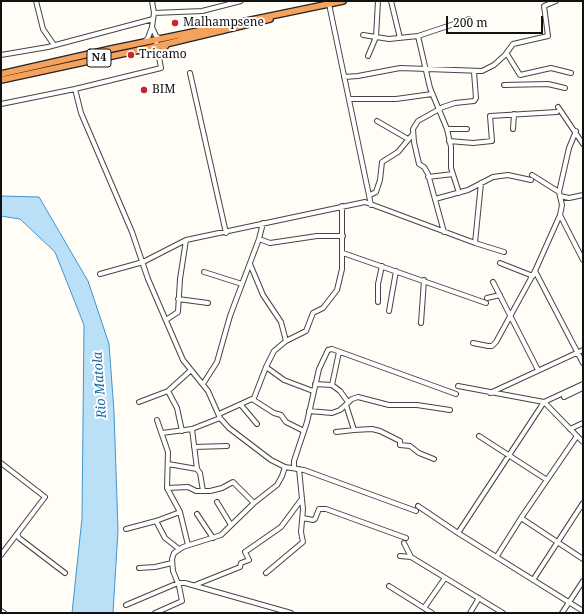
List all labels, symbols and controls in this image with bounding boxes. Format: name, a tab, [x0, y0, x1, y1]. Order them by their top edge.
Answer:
scale bar	[448, 8, 545, 34]
text: 200 m	[453, 14, 488, 31]
place label: Malhampsene	[183, 16, 264, 30]
marker: Malhampsene	[170, 18, 180, 28]
place label: Tricamo	[139, 48, 187, 62]
road number: N4	[87, 49, 111, 67]
marker: Tricamo	[126, 50, 136, 60]
place label: BIM	[152, 83, 176, 97]
marker: BIM	[139, 85, 149, 95]
water label: Rio Matola	[90, 351, 110, 419]

